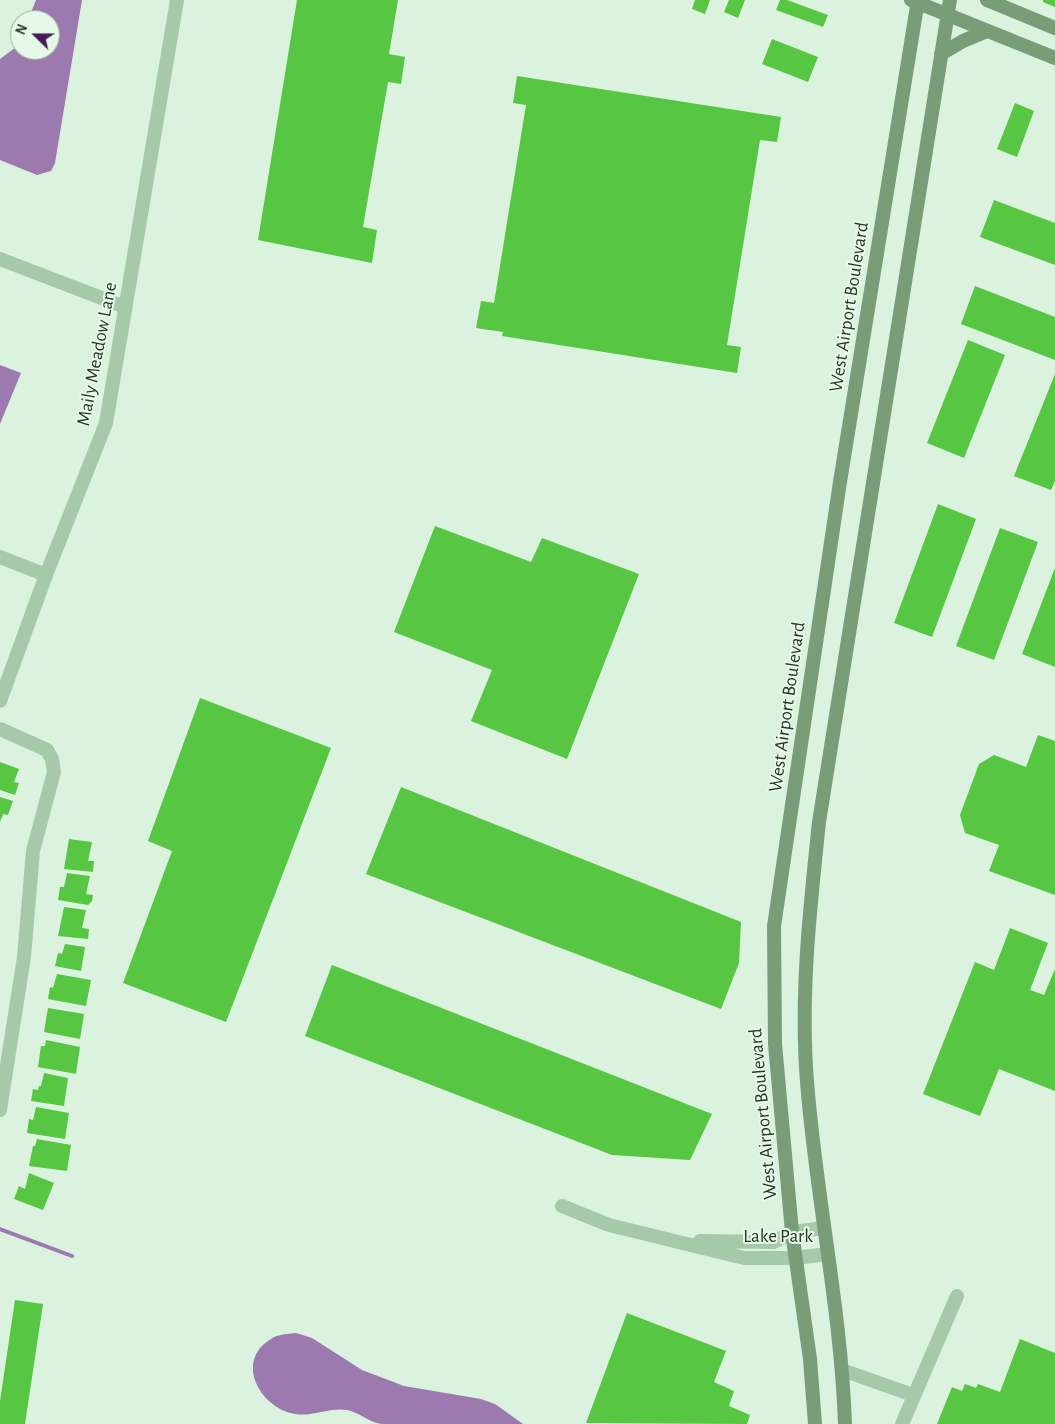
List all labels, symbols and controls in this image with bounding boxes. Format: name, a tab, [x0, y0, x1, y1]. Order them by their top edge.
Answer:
north arrow	[10, 10, 60, 60]
text: N	[14, 23, 30, 37]
street label: West Airport Boulevard	[824, 220, 874, 394]
street label: Maily Meadow Lane	[72, 280, 122, 428]
street label: West Airport Boulevard	[764, 620, 810, 794]
street label: West Airport Boulevard	[744, 1027, 782, 1201]
street label: Lake Park	[743, 1225, 813, 1247]

